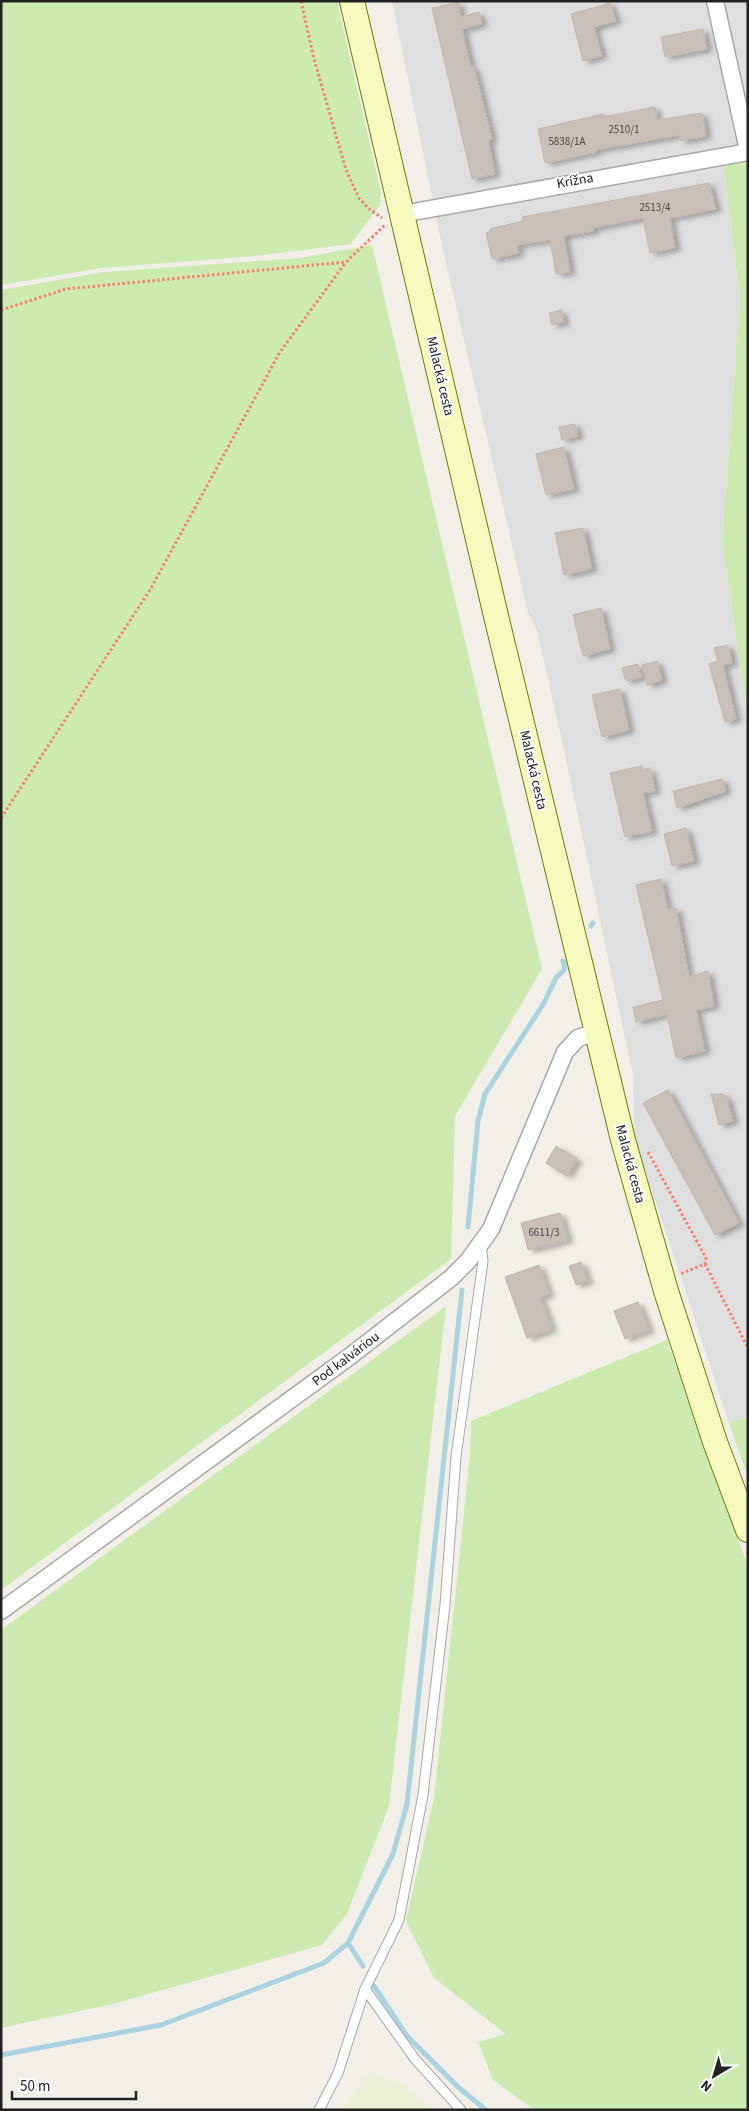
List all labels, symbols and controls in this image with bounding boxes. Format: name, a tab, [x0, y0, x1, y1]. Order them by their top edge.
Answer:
house number: 2510/1	[608, 122, 640, 137]
house number: 5838/1A	[548, 134, 586, 149]
street label: Krížna	[555, 168, 595, 194]
house number: 2513/4	[639, 200, 671, 215]
street label: Malacká cesta	[421, 334, 459, 418]
street label: Malacká cesta	[514, 728, 552, 812]
street label: Malacká cesta	[610, 1122, 650, 1206]
house number: 6611/3	[528, 1225, 560, 1240]
street label: Pod kalváriou	[308, 1327, 384, 1391]
north arrow	[689, 2051, 739, 2101]
scale bar	[12, 2068, 136, 2100]
text: N	[697, 2075, 716, 2096]
text: 50 m	[20, 2076, 50, 2097]

